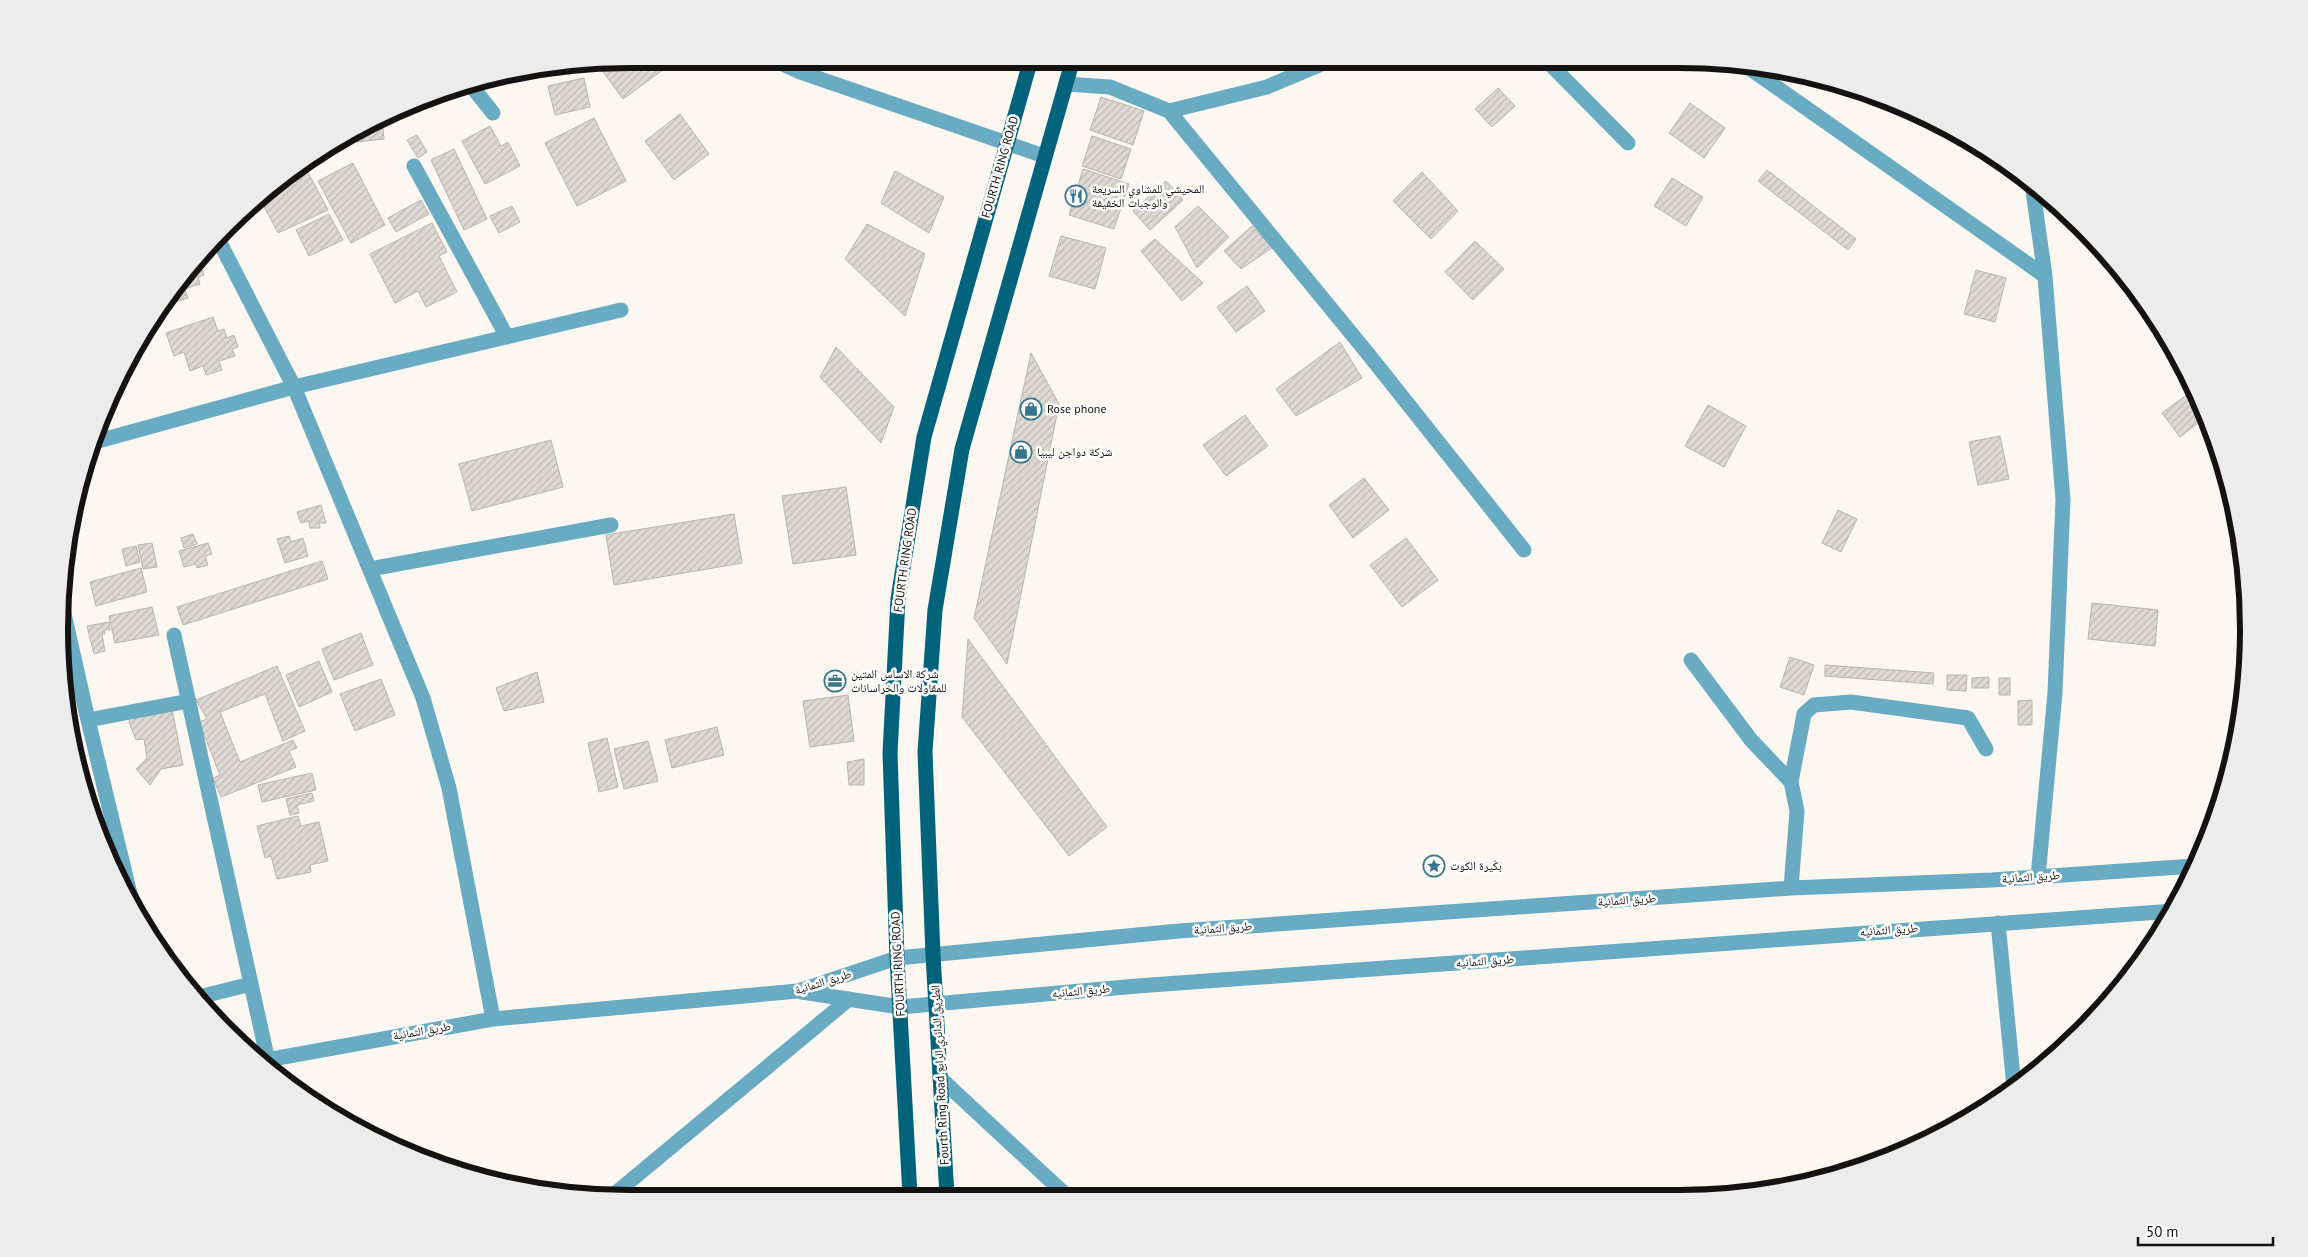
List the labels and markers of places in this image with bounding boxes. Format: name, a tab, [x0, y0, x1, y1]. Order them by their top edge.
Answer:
place label: المحيشي للمشاوي السريعة والوجبات الخفيفة	[1092, 181, 1205, 210]
restaurant icon: المحيشي للمشاوي السريعة والوجبات الخفيفة	[1064, 184, 1088, 208]
shop icon: Rose phone	[1019, 397, 1043, 421]
place label: Rose phone	[1047, 401, 1107, 416]
shop icon: شركة دواجن ليبيا	[1009, 440, 1033, 464]
place label: شركة دواجن ليبيا	[1037, 444, 1112, 459]
place label: شركة الاساس المتين للمقاولات والخراسانات	[851, 666, 947, 695]
office icon: شركة الاساس المتين للمقاولات والخراسانات	[823, 669, 847, 693]
place icon: بكّيرة الكوت	[1422, 854, 1446, 878]
place label: بكّيرة الكوت	[1450, 858, 1502, 873]

